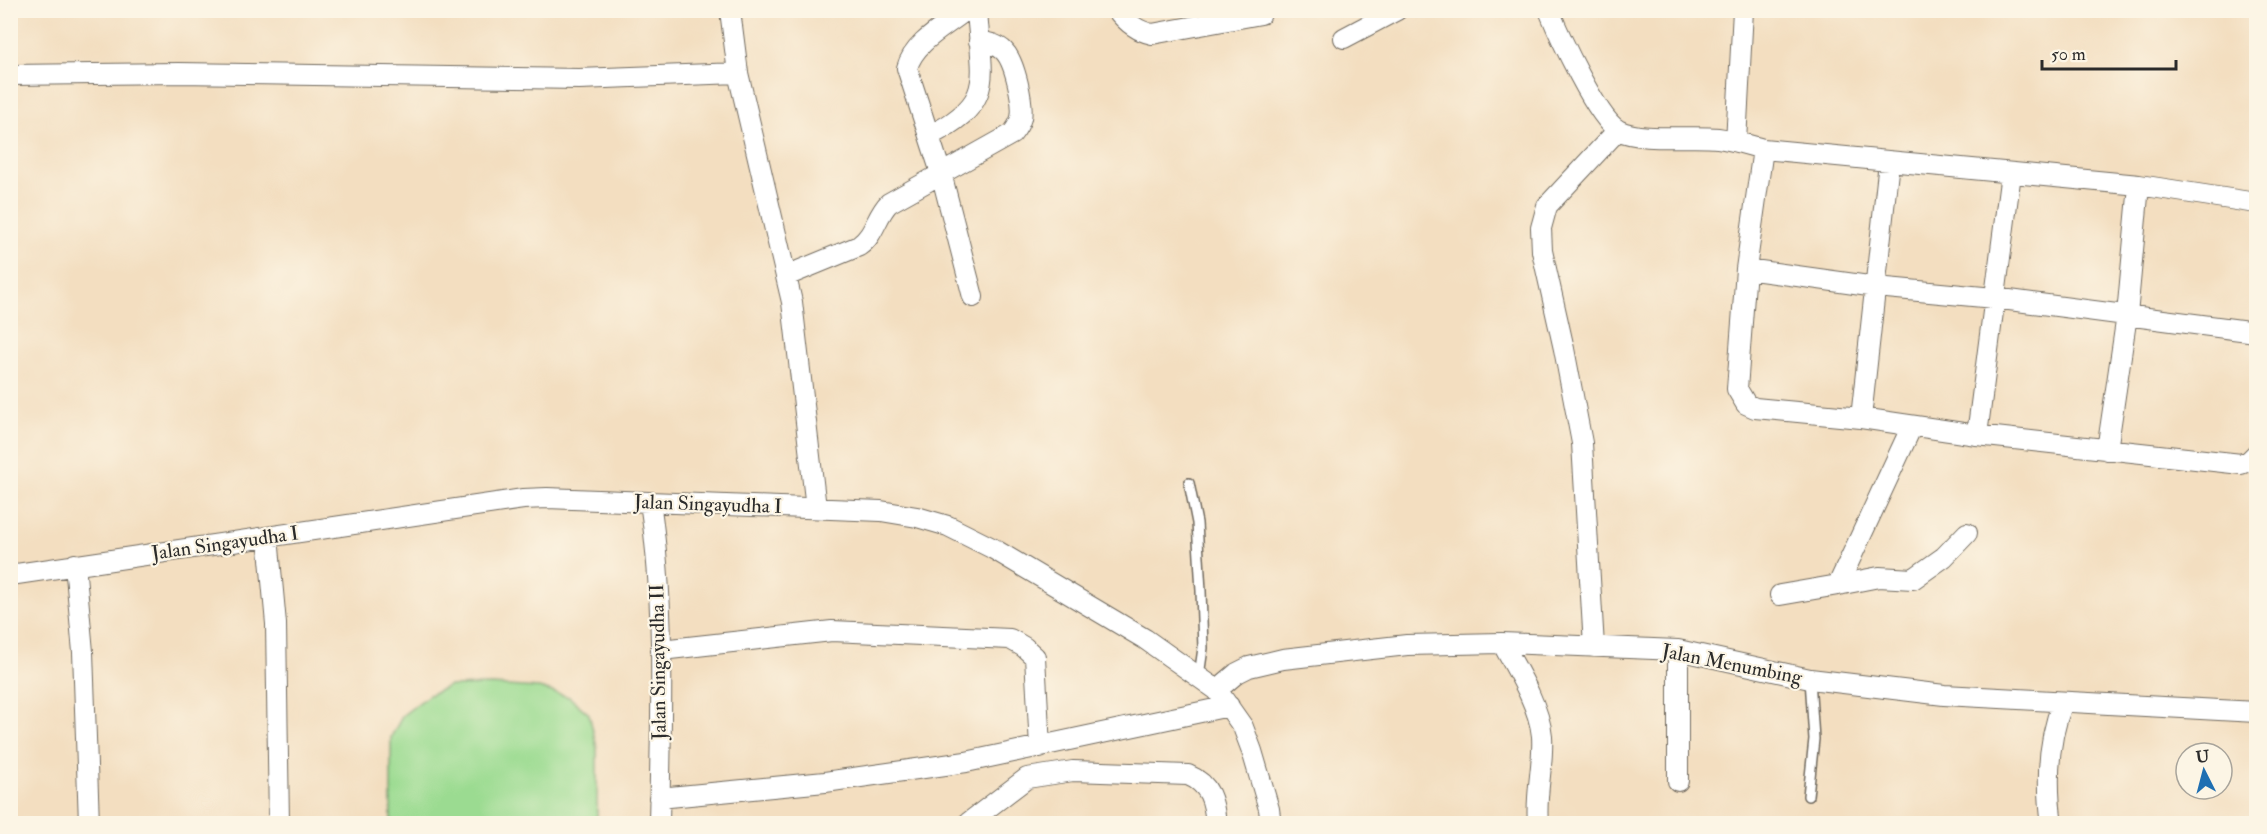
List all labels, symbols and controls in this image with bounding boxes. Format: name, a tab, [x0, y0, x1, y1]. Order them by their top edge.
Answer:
scale bar	[2042, 33, 2176, 71]
text: 50 m	[2051, 43, 2086, 66]
street label: Jalan Singayudha I	[632, 489, 783, 519]
street label: Jalan Singayudha I	[149, 520, 300, 566]
street label: Jalan Singayudha II	[644, 584, 672, 741]
street label: Jalan Menumbing	[1659, 638, 1805, 690]
north arrow	[2174, 741, 2234, 801]
text: U	[2195, 746, 2211, 768]

